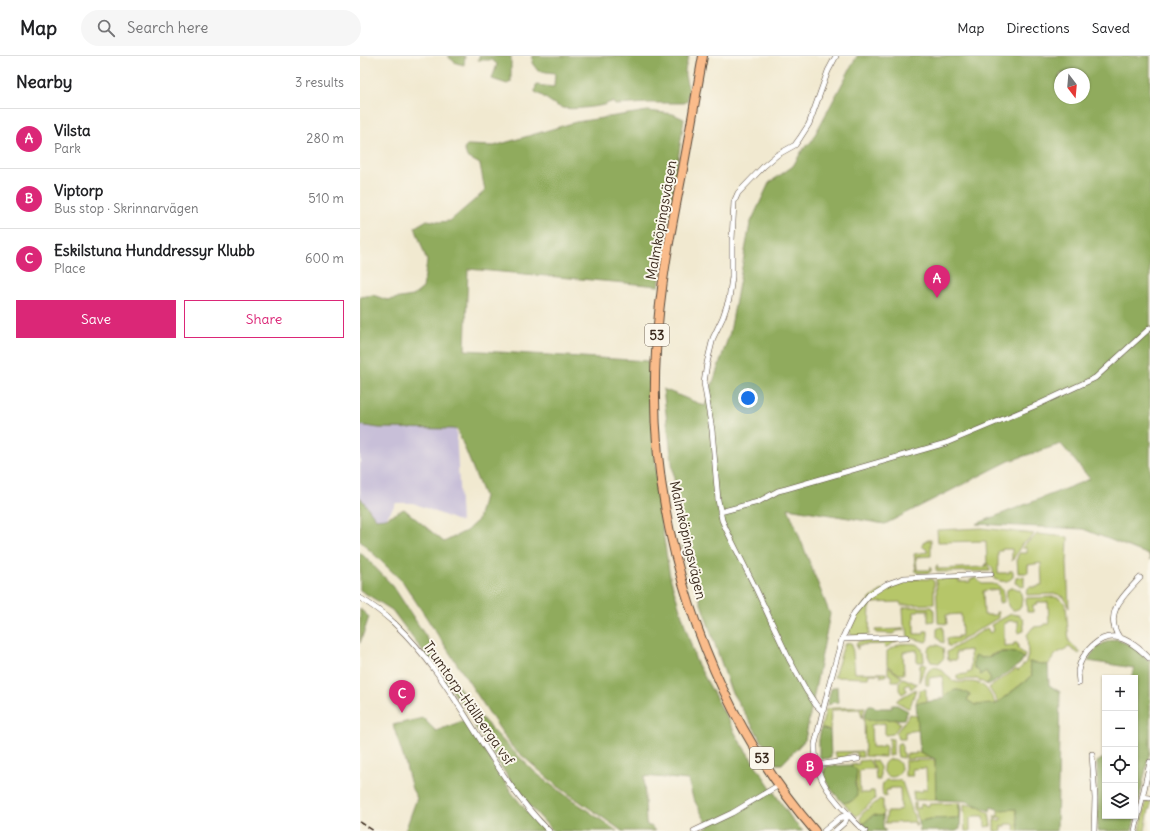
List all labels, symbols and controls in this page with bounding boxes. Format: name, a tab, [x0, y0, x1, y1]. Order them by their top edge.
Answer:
search box	[81, 10, 361, 46]
text: Map	[20, 16, 57, 40]
icon: search	[95, 17, 117, 39]
text: Search here	[127, 18, 208, 37]
text: Map	[957, 19, 984, 37]
text: Directions	[1006, 19, 1070, 37]
text: Saved	[1092, 19, 1130, 37]
north arrow	[1054, 68, 1090, 104]
text: Nearby	[16, 71, 72, 93]
text: 3 results	[295, 74, 344, 91]
text: Vilsta	[54, 121, 91, 140]
text: A	[25, 130, 33, 147]
text: 280 m	[306, 130, 344, 147]
text: Park	[54, 140, 81, 157]
street label: Malmköpingsvägen	[642, 159, 680, 281]
text: Viptorp	[54, 181, 103, 200]
text: B	[25, 190, 33, 207]
text: 510 m	[308, 190, 344, 207]
text: Bus stop · Skrinnarvägen	[54, 200, 198, 217]
text: Eskilstuna Hunddressyr Klubb	[54, 241, 255, 260]
text: C	[25, 250, 33, 267]
text: 600 m	[305, 250, 344, 267]
text: Place	[54, 260, 85, 277]
pin: A	[924, 265, 950, 298]
button: Save	[16, 300, 176, 338]
button: Share	[184, 300, 344, 338]
road number: 53	[645, 324, 669, 346]
your location	[738, 388, 758, 408]
street label: Malmköpingsvägen	[666, 479, 710, 601]
street label: Trumtorp-Hällberga vsf	[420, 638, 519, 769]
map controls	[1102, 675, 1138, 819]
button: +	[1102, 675, 1138, 711]
pin: C	[389, 680, 415, 713]
button: −	[1102, 711, 1138, 747]
road number: 53	[750, 747, 774, 769]
button: locate	[1102, 747, 1138, 783]
pin: B	[797, 753, 823, 786]
button: layers	[1102, 783, 1138, 819]

